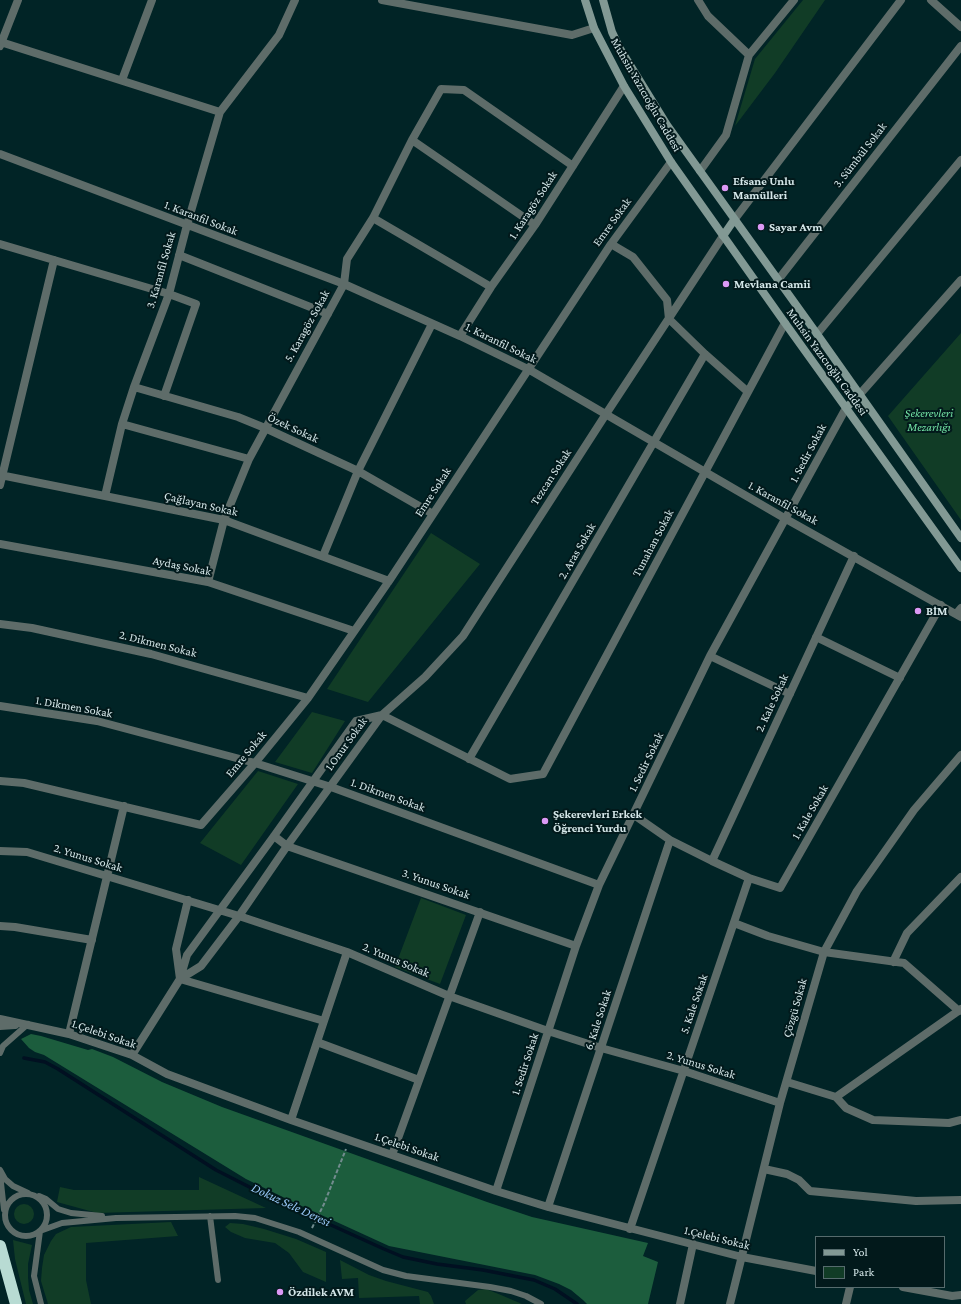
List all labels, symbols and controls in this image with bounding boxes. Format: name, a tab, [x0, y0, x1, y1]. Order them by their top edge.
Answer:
street label: Muhsin Yazıcıoğlu Caddesi	[608, 36, 684, 154]
street label: 3. Sümbül Sokak	[830, 120, 890, 190]
street label: 1. Karagöz Sokak	[506, 168, 560, 242]
place label: Efsane Unlu Mamülleri	[733, 174, 795, 202]
marker: Efsane Unlu Mamülleri	[720, 183, 730, 193]
street label: Emre Sokak	[590, 195, 634, 249]
street label: 1. Karanfil Sokak	[162, 197, 240, 239]
place label: Sayar Avm	[769, 220, 822, 234]
marker: Sayar Avm	[756, 222, 766, 232]
street label: 3. Karanfil Sokak	[143, 230, 179, 310]
place label: Mevlana Camii	[734, 277, 810, 291]
marker: Mevlana Camii	[721, 279, 731, 289]
street label: 5. Karagöz Sokak	[281, 288, 333, 364]
street label: Muhsin Yazıcıoğlu Caddesi	[783, 306, 871, 418]
street label: 1. Karanfil Sokak	[463, 320, 539, 366]
park label: Şekerevleri Mezarlığı	[905, 406, 953, 434]
street label: Özek Sokak	[265, 410, 321, 446]
street label: 1. Sedir Sokak	[787, 421, 829, 485]
street label: Tezcan Sokak	[527, 446, 575, 508]
street label: Emre Sokak	[412, 465, 454, 519]
street label: 1. Karanfil Sokak	[746, 478, 820, 528]
street label: Çağlayan Sokak	[163, 489, 239, 519]
street label: Tunahan Sokak	[629, 507, 677, 579]
street label: 2. Aras Sokak	[555, 520, 599, 582]
street label: Aydaş Sokak	[151, 553, 213, 579]
place label: BİM	[926, 604, 948, 618]
marker: BİM	[913, 606, 923, 616]
street label: 2. Dikmen Sokak	[118, 627, 198, 661]
street label: 2. Kale Sokak	[752, 672, 792, 734]
street label: 1. Dikmen Sokak	[34, 693, 114, 721]
street label: 1.Onur Sokak	[322, 715, 370, 773]
street label: Emre Sokak	[222, 728, 270, 780]
street label: 1. Sedir Sokak	[625, 730, 667, 794]
street label: 1. Dikmen Sokak	[349, 775, 427, 815]
street label: 1. Kale Sokak	[789, 782, 831, 842]
place label: Şekerevleri Erkek Öğrenci Yurdu	[553, 807, 642, 835]
marker: Şekerevleri Erkek Öğrenci Yurdu	[540, 816, 550, 826]
street label: 2. Yunus Sokak	[52, 841, 124, 875]
street label: 3. Yunus Sokak	[400, 866, 472, 902]
street label: 2. Yunus Sokak	[360, 939, 432, 981]
street label: 5. Kale Sokak	[677, 972, 711, 1036]
street label: Çözgü Sokak	[780, 977, 810, 1039]
street label: 6. Kale Sokak	[581, 988, 615, 1052]
street label: 1.Çelebi Sokak	[70, 1016, 138, 1052]
street label: 1. Sedir Sokak	[508, 1031, 542, 1097]
street label: 2. Yunus Sokak	[665, 1048, 737, 1082]
street label: 1.Çelebi Sokak	[373, 1129, 441, 1165]
water label: Dokuz Sele Deresi	[249, 1180, 333, 1230]
street label: 1.Çelebi Sokak	[683, 1223, 751, 1253]
legend	[815, 1236, 945, 1288]
text: Yol	[853, 1245, 868, 1259]
text: Park	[853, 1265, 874, 1279]
place label: Özdilek AVM	[288, 1285, 354, 1299]
marker: Özdilek AVM	[275, 1287, 285, 1297]

